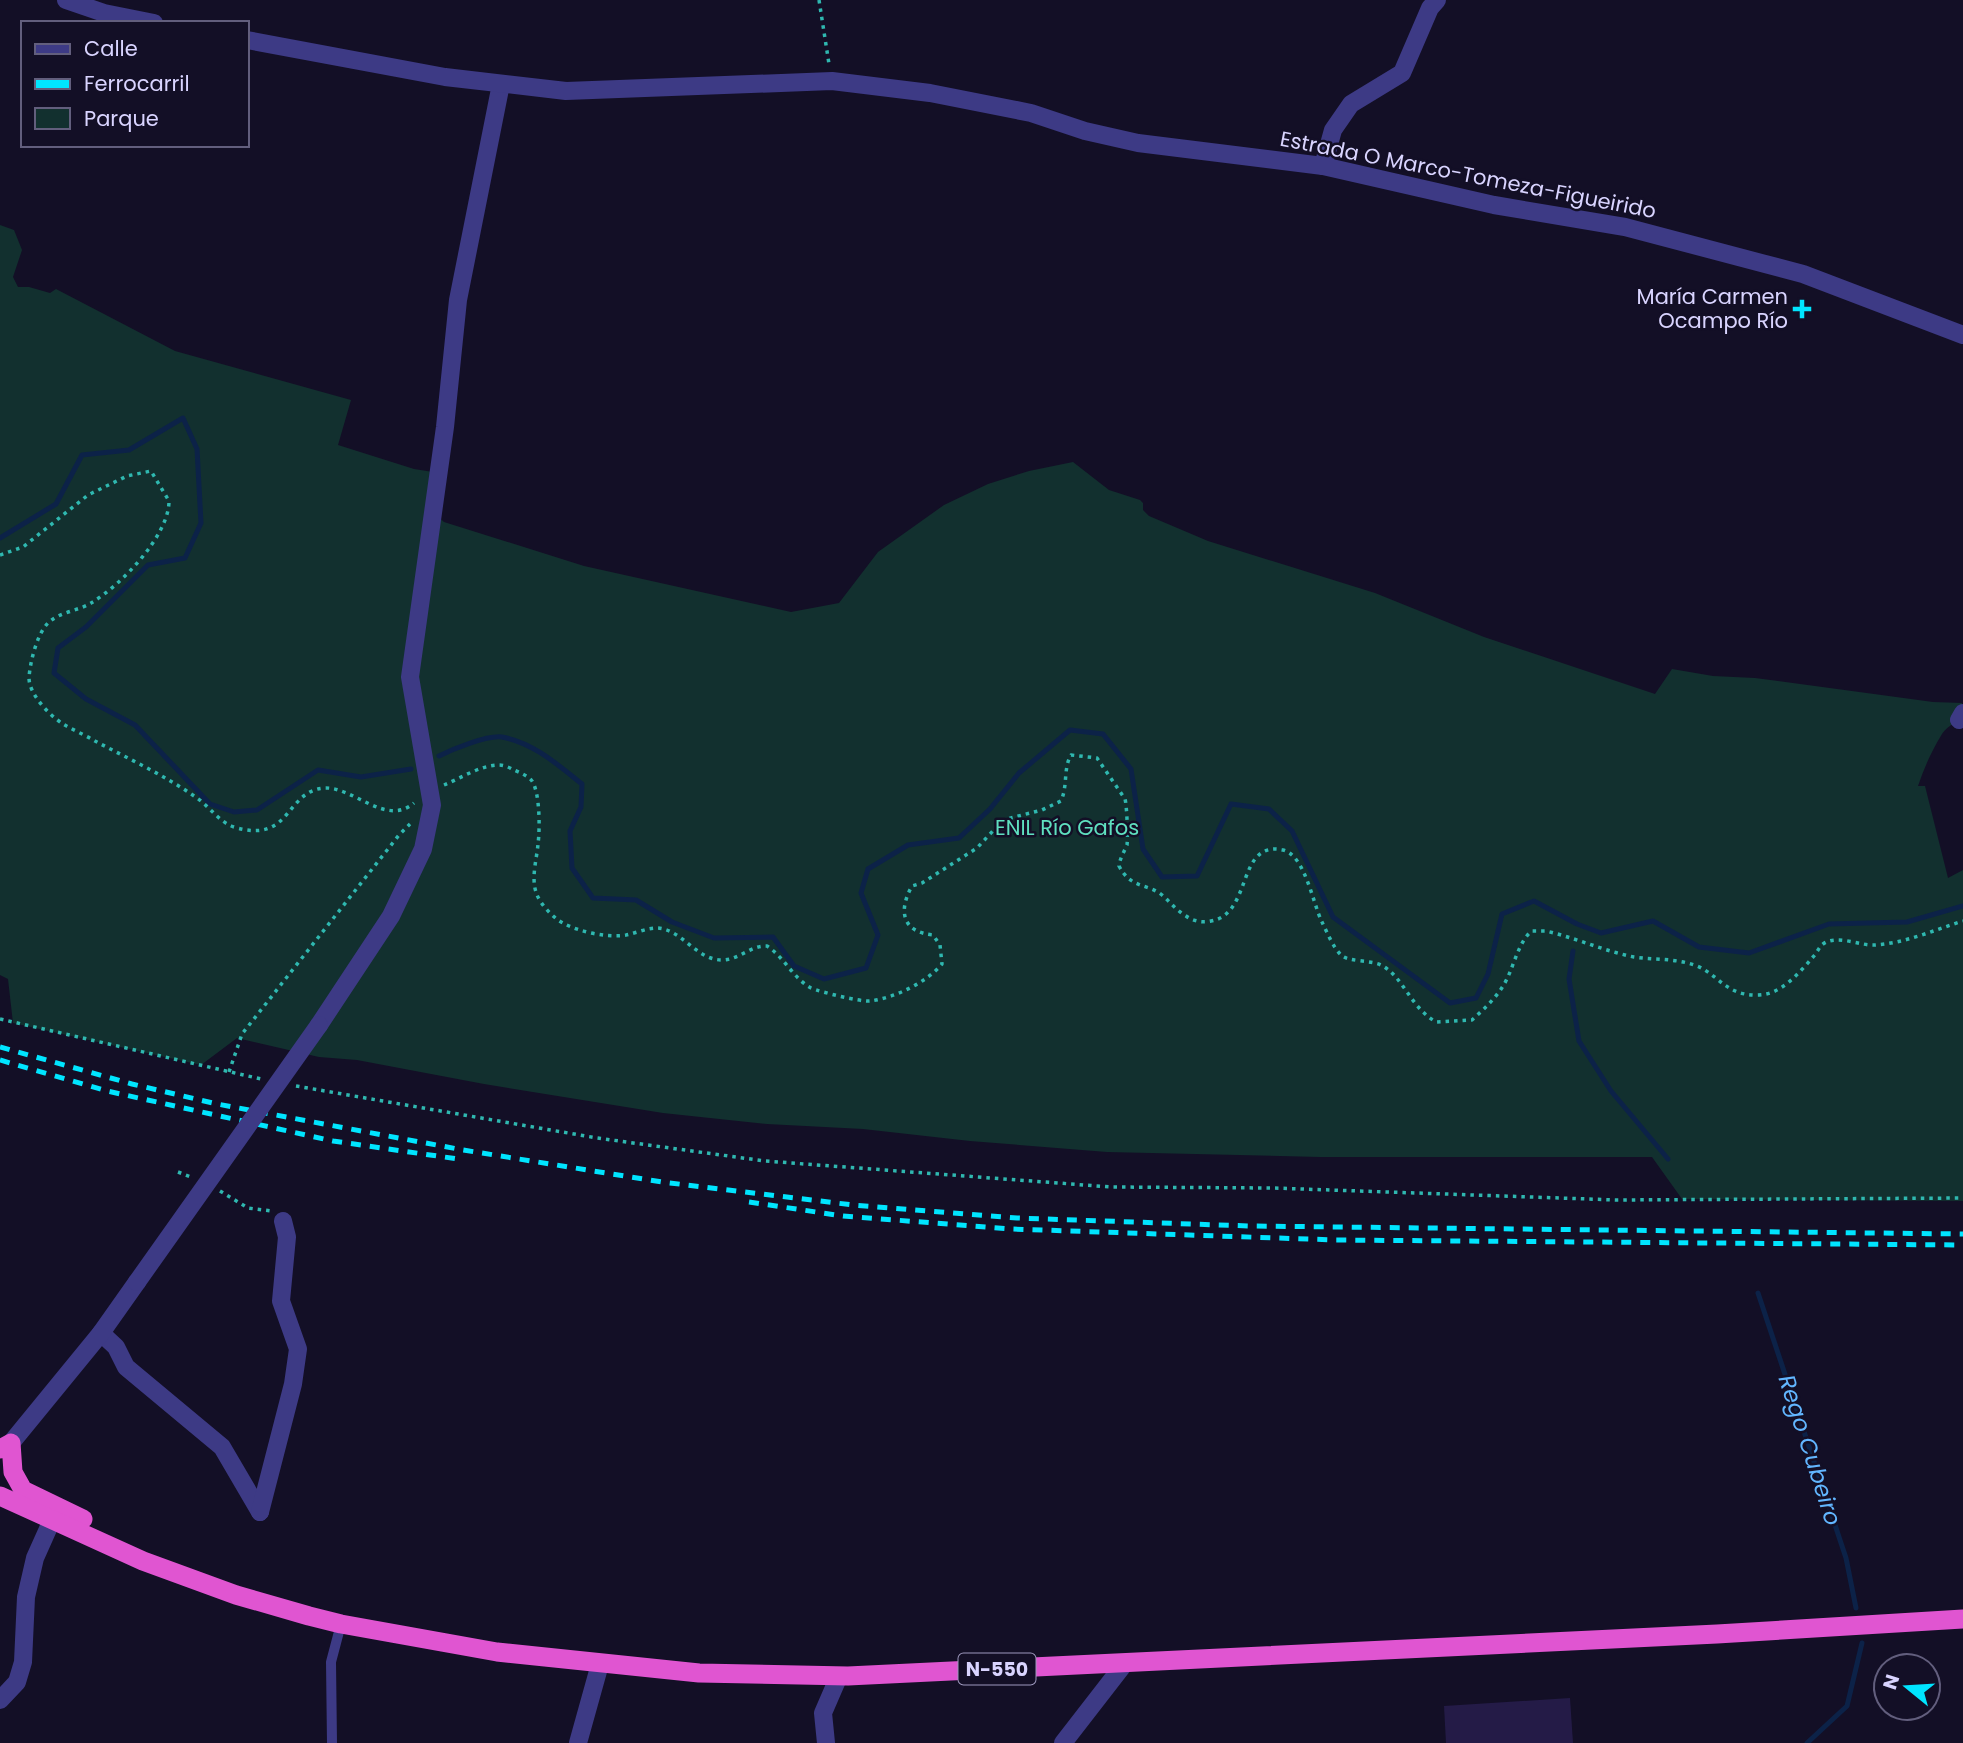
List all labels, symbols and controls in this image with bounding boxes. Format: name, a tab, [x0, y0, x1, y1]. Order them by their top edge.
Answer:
legend	[21, 21, 248, 147]
text: Calle	[84, 34, 138, 63]
text: Ferrocarril	[84, 69, 190, 98]
text: Parque	[84, 104, 159, 133]
street label: Estrada O Marco-Tomeza-Figueirido	[1278, 124, 1659, 225]
place label: María Carmen Ocampo Río	[1637, 282, 1788, 335]
marker: María Carmen Ocampo Río	[1794, 301, 1810, 317]
park label: ENIL Río Gafos	[995, 813, 1139, 842]
water label: Rego Cubeiro	[1771, 1371, 1849, 1529]
north arrow	[1872, 1652, 1942, 1722]
road number: N-550	[958, 1653, 1036, 1684]
text: N	[1876, 1671, 1906, 1693]

